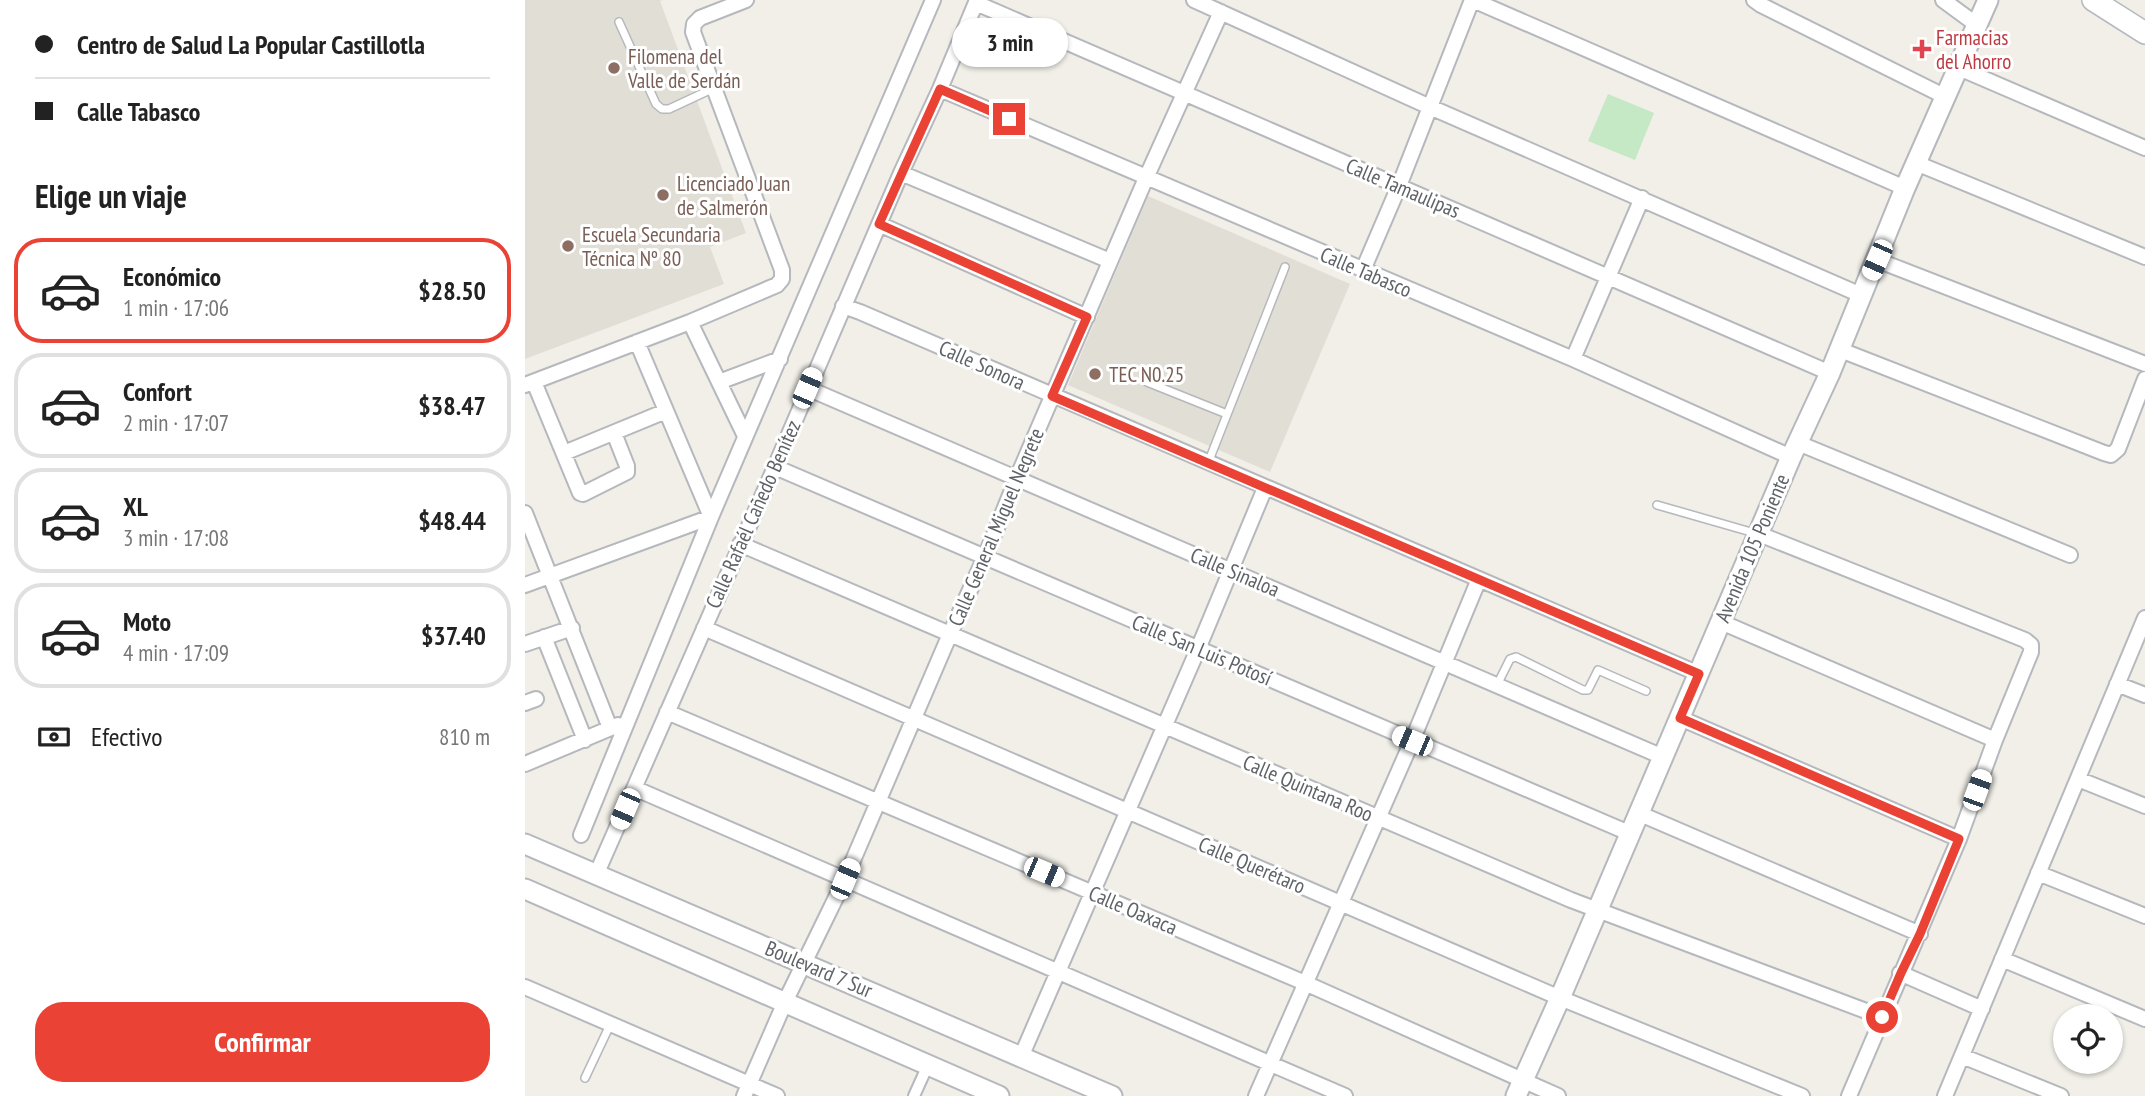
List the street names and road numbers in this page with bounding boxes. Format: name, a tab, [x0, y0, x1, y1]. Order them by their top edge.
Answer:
street label: Calle Tamaulipas	[1342, 152, 1464, 224]
street label: Calle Tabasco	[1316, 241, 1416, 303]
street label: Calle Sonora	[935, 334, 1029, 396]
street label: Calle Rafaél Cañedo Benítez	[699, 416, 807, 612]
street label: Calle General Miguel Negrete	[942, 424, 1050, 630]
street label: Avenida 105 Poniente	[1709, 470, 1795, 626]
street label: Calle Sinaloa	[1186, 541, 1284, 603]
street label: Calle San Luis Potosí	[1128, 608, 1277, 692]
street label: Calle Quintana Roo	[1239, 748, 1377, 828]
street label: Calle Querétaro	[1195, 830, 1309, 900]
street label: Calle Oaxaca	[1085, 879, 1181, 941]
street label: Boulevard 7 Sur	[761, 934, 877, 1004]

